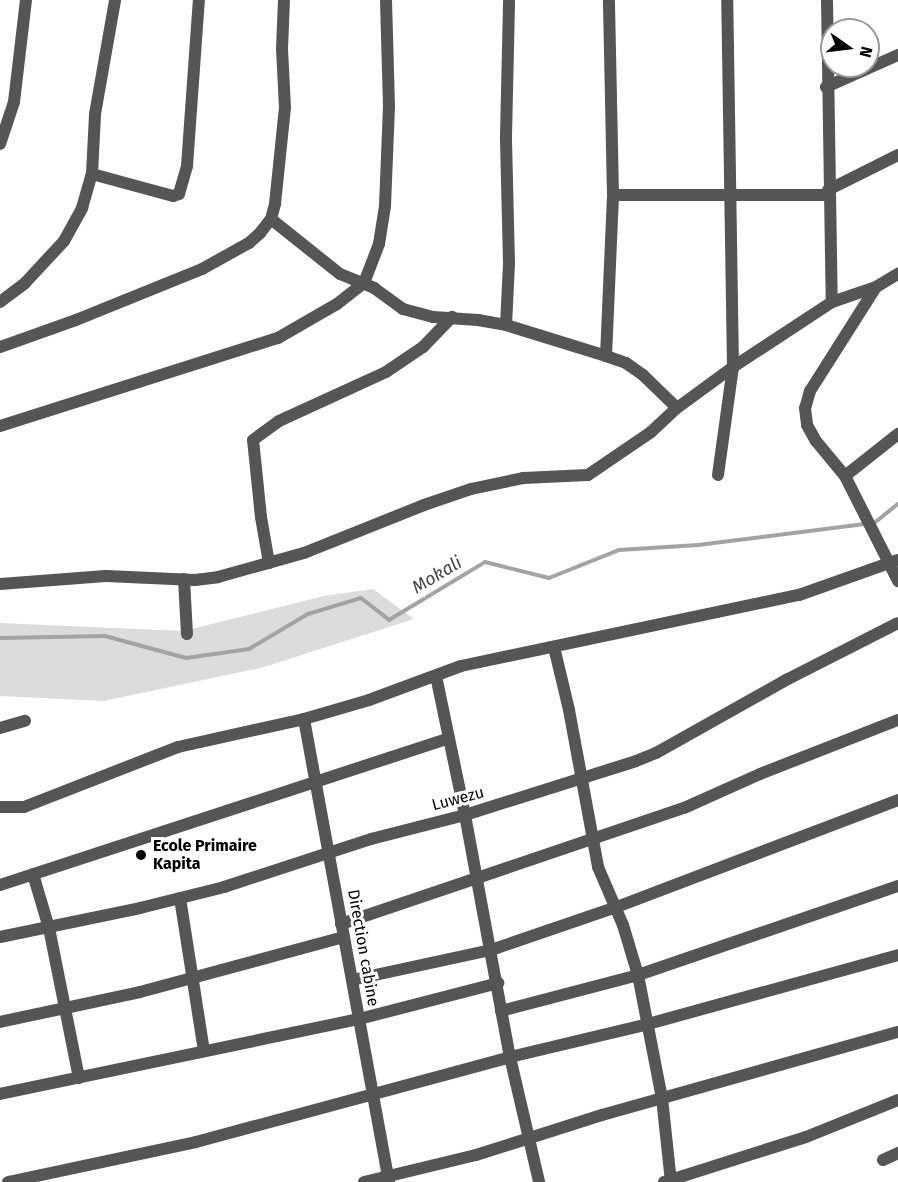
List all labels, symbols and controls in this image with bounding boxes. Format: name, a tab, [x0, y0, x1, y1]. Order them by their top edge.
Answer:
north arrow	[820, 18, 880, 78]
text: N	[856, 45, 877, 59]
water label: Mokali	[408, 552, 466, 598]
street label: Luwezu	[430, 783, 486, 815]
place label: Ecole Primaire Kapita	[153, 836, 257, 874]
marker: Ecole Primaire Kapita	[134, 848, 148, 862]
street label: Direction cabine	[343, 888, 383, 1008]

